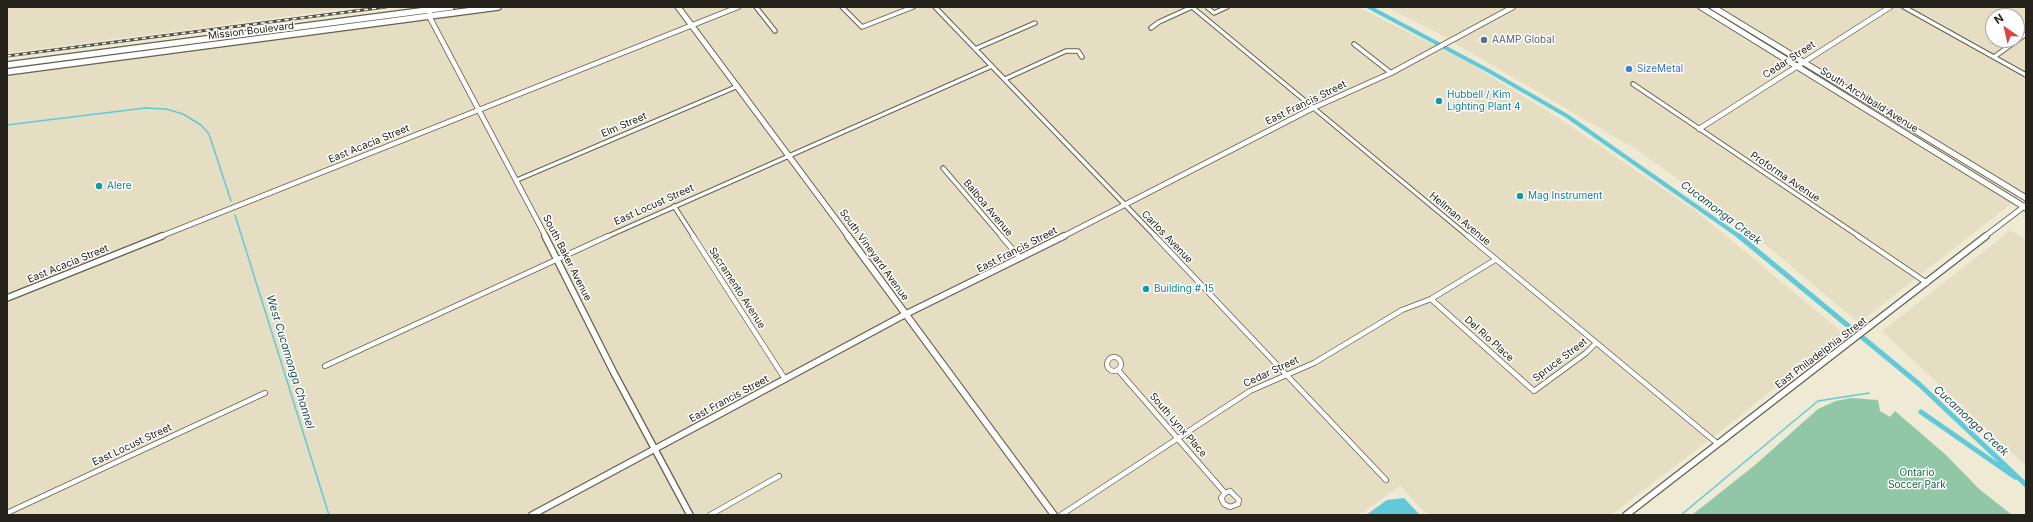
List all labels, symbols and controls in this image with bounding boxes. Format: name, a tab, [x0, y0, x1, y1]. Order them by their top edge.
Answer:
north arrow	[1985, 8, 2025, 48]
text: N	[1991, 11, 2006, 27]
street label: Mission Boulevard	[207, 20, 295, 42]
place label: AAMP Global	[1492, 34, 1554, 46]
marker: AAMP Global	[1479, 35, 1489, 45]
street label: Cedar Street	[1761, 39, 1817, 81]
place label: SizeMetal	[1637, 63, 1683, 75]
marker: SizeMetal	[1624, 64, 1634, 74]
street label: South Archibald Avenue	[1818, 65, 1920, 135]
street label: East Francis Street	[1264, 78, 1348, 128]
place label: Hubbell / Kim Lighting Plant 4	[1447, 89, 1521, 112]
marker: Hubbell / Kim Lighting Plant 4	[1434, 96, 1444, 106]
street label: Elm Street	[599, 110, 649, 140]
street label: East Acacia Street	[327, 122, 411, 166]
street label: Proforma Avenue	[1748, 149, 1822, 205]
street label: Balboa Avenue	[961, 177, 1015, 239]
water label: Cucamonga Creek	[1678, 178, 1764, 248]
place label: Alere	[107, 180, 132, 192]
marker: Alere	[94, 181, 104, 191]
street label: East Locust Street	[612, 182, 696, 228]
street label: Hellman Avenue	[1427, 190, 1493, 248]
place label: Mag Instrument	[1528, 190, 1602, 202]
marker: Mag Instrument	[1515, 191, 1525, 201]
street label: South Vineyard Avenue	[837, 207, 911, 303]
street label: Carlos Avenue	[1139, 208, 1195, 266]
street label: South Baker Avenue	[540, 213, 594, 303]
street label: East Francis Street	[975, 225, 1059, 275]
street label: East Acacia Street	[26, 242, 110, 286]
street label: Sacramento Avenue	[706, 245, 768, 331]
place label: Building # 15	[1154, 283, 1214, 295]
marker: Building # 15	[1141, 284, 1151, 294]
water label: West Cucamonga Channel	[263, 293, 317, 431]
street label: Del Rio Place	[1462, 314, 1516, 364]
street label: East Philadelphia Street	[1773, 315, 1869, 391]
street label: Spruce Street	[1531, 336, 1589, 384]
street label: Cedar Street	[1241, 354, 1301, 390]
street label: East Francis Street	[687, 373, 771, 425]
water label: Cucamonga Creek	[1931, 383, 2011, 459]
street label: South Lynx Place	[1147, 390, 1209, 460]
street label: East Locust Street	[91, 421, 173, 469]
park label: Ontario Soccer Park	[1888, 467, 1946, 490]

